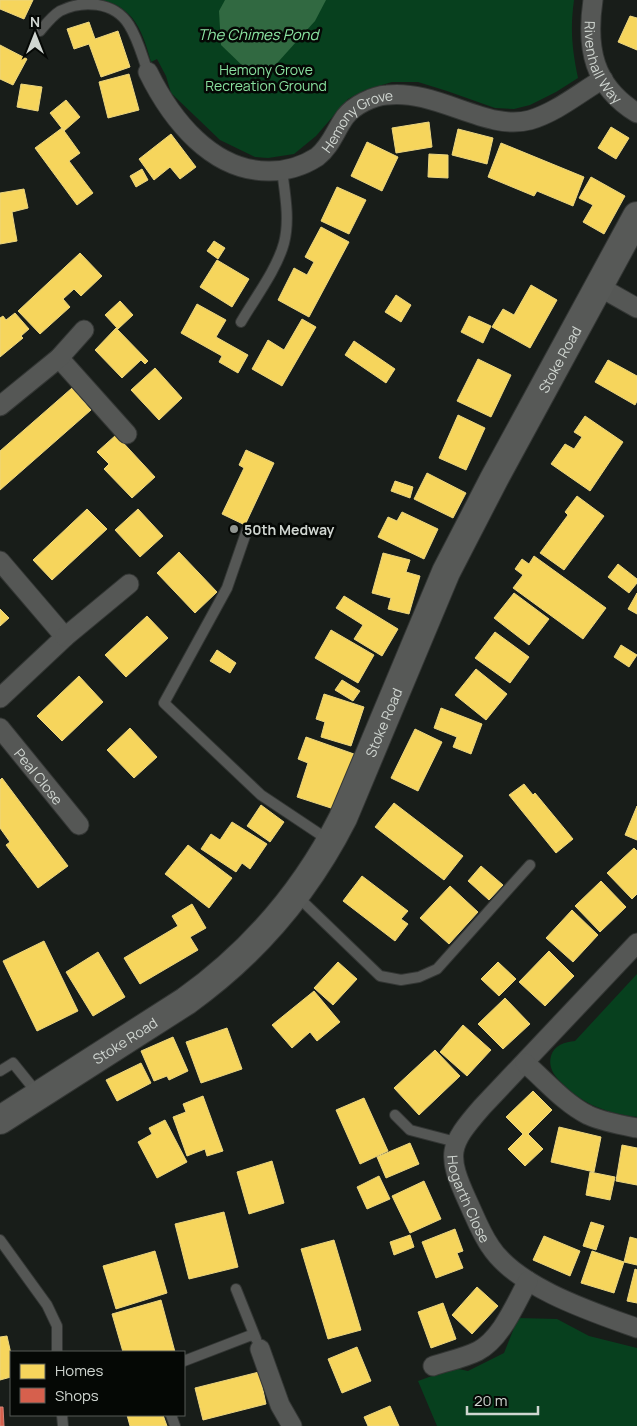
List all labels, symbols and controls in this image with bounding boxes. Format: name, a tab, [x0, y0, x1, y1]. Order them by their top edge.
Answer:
north arrow	[10, 10, 60, 60]
text: N	[30, 12, 40, 31]
street label: Rivenhall Way	[581, 21, 627, 108]
water label: The Chimes Pond	[198, 24, 320, 45]
park label: Hemony Grove Recreation Ground	[205, 60, 327, 95]
street label: Hemony Grove	[317, 85, 394, 156]
street label: Stoke Road	[533, 322, 585, 396]
place label: 50th Medway	[244, 520, 335, 539]
marker: 50th Medway	[228, 523, 240, 535]
street label: Stoke Road	[360, 685, 406, 760]
street label: Peal Close	[10, 744, 68, 808]
street label: Stoke Road	[89, 1012, 161, 1068]
street label: Hogarth Close	[444, 1154, 495, 1246]
legend	[10, 1351, 185, 1416]
text: Homes	[55, 1360, 104, 1381]
scale bar	[467, 1384, 538, 1416]
text: Shops	[55, 1385, 99, 1406]
text: 20 m	[474, 1390, 507, 1411]

